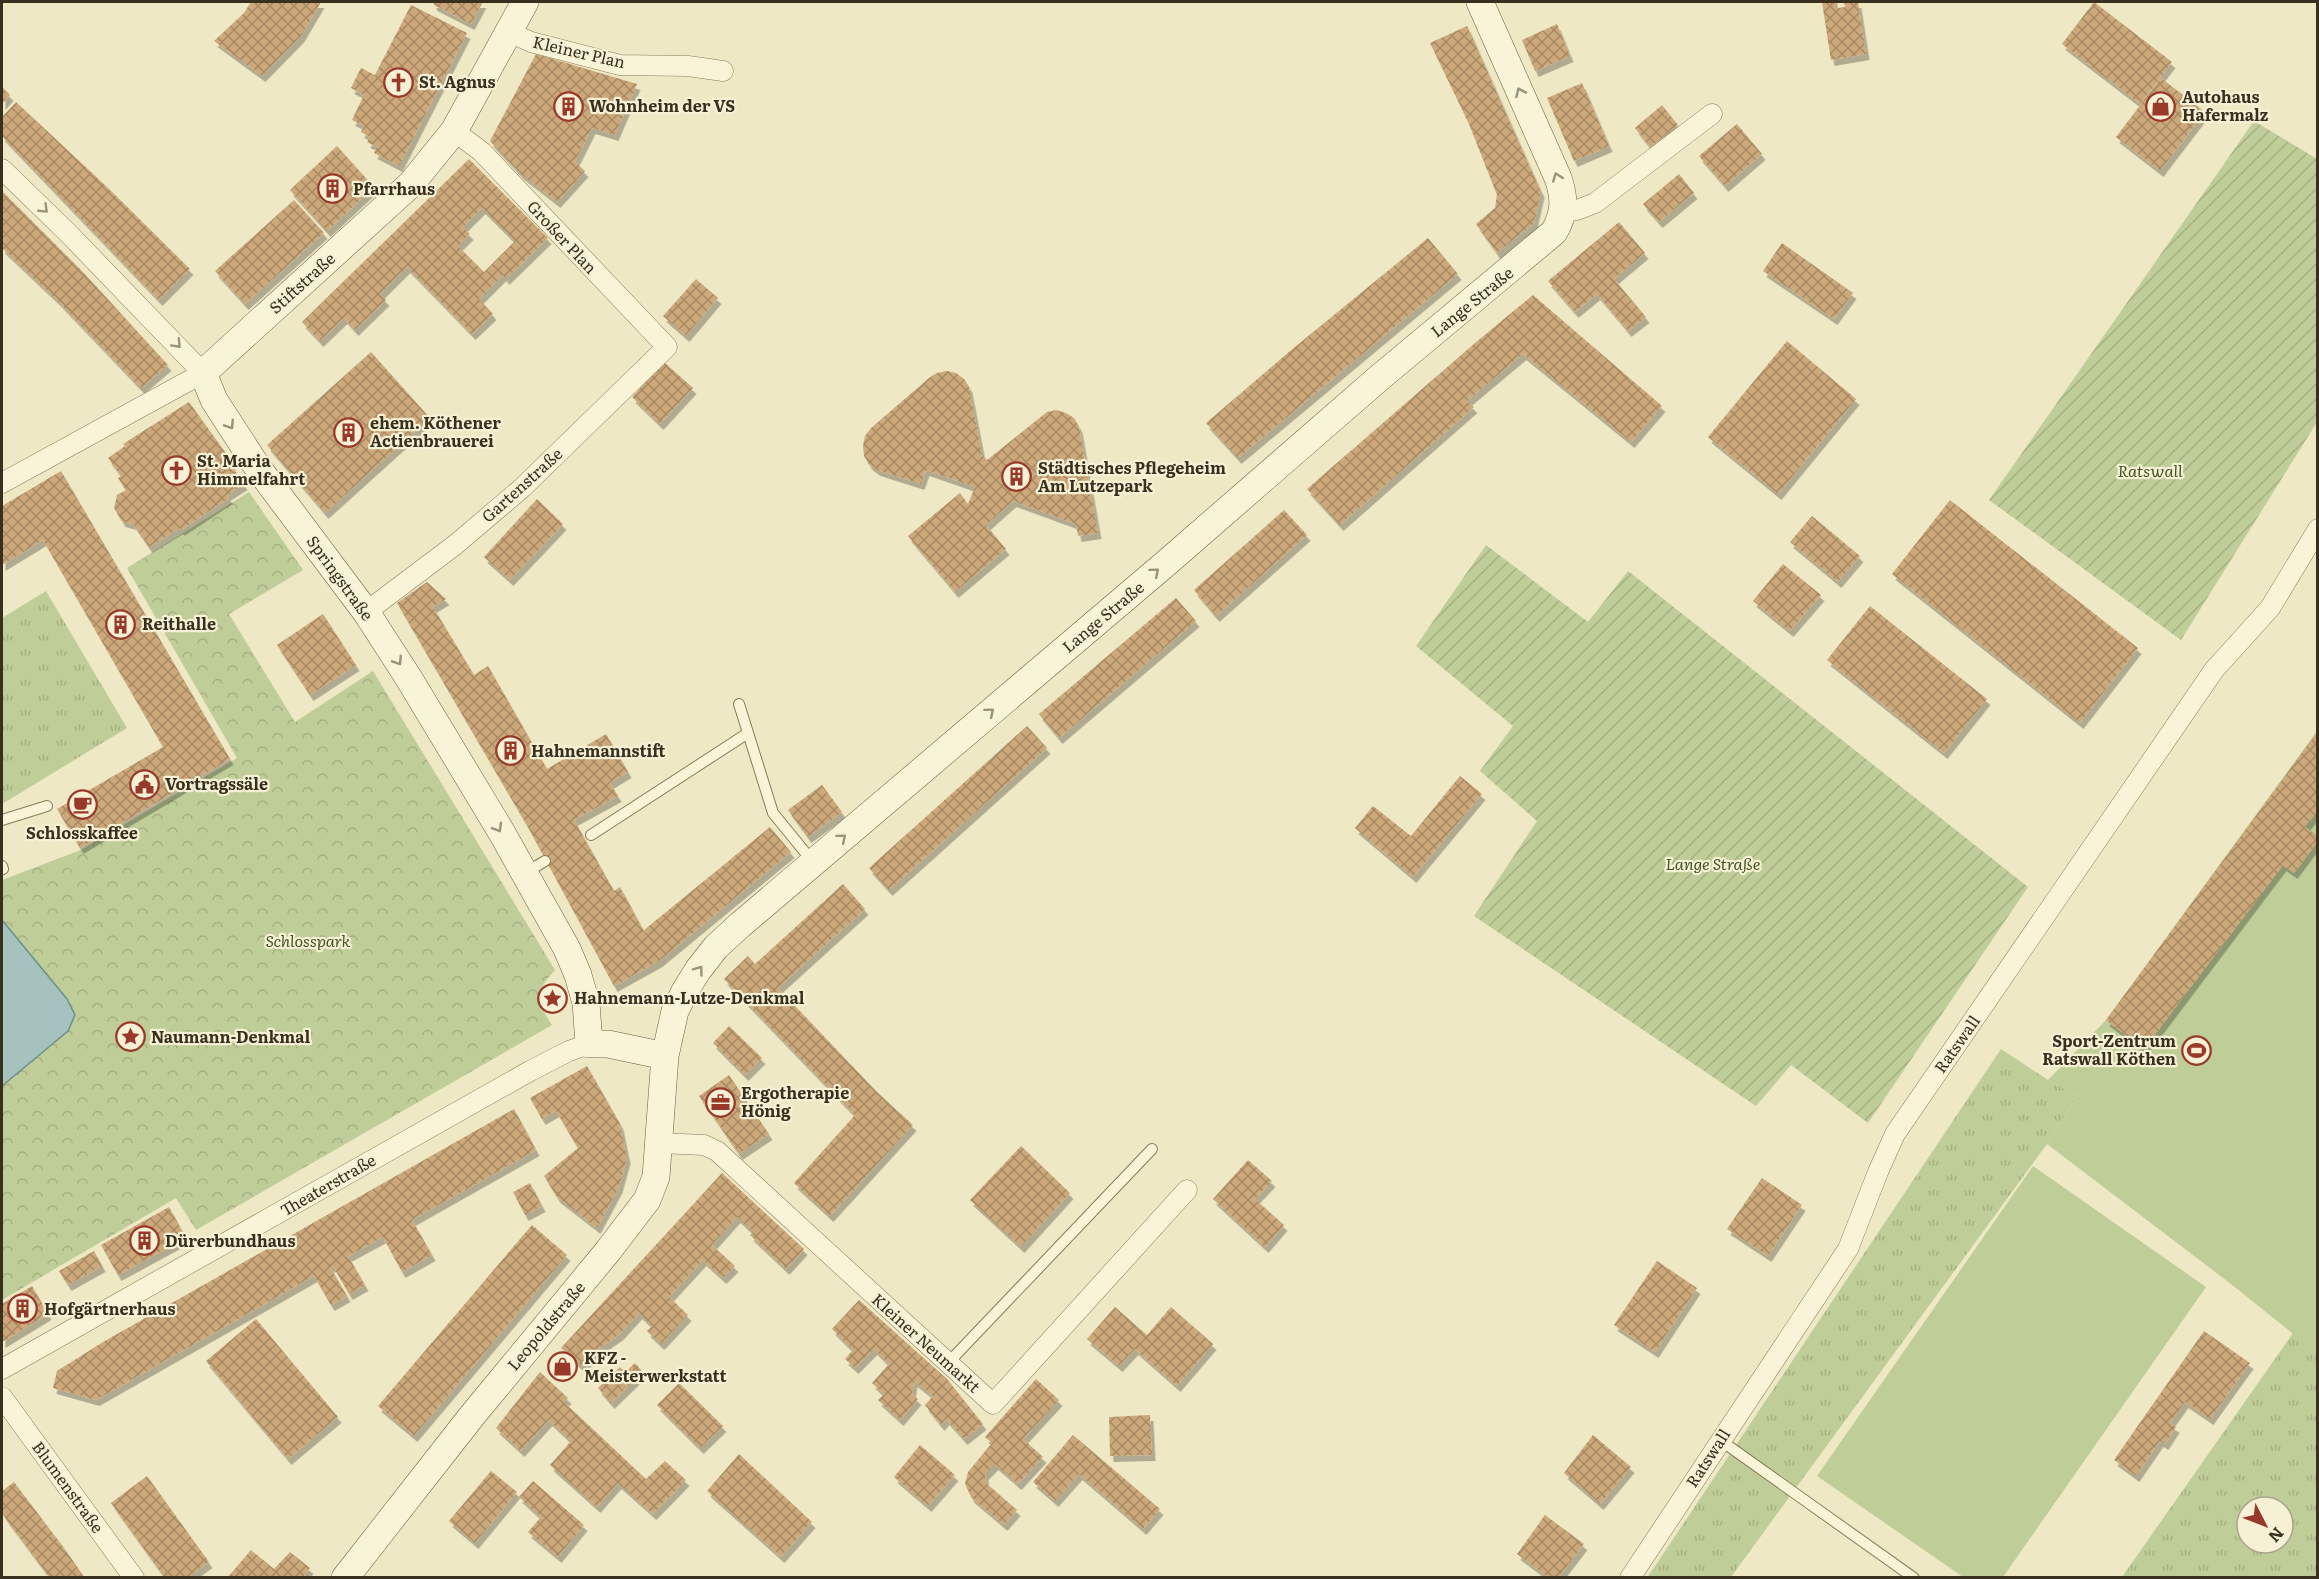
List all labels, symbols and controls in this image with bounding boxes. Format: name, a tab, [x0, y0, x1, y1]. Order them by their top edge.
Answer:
street label: Kleiner Plan	[531, 29, 628, 73]
church icon: St. Agnus	[382, 66, 414, 98]
place label: St. Agnus	[419, 69, 496, 93]
place label: Autohaus Hafermalz	[2182, 84, 2269, 126]
one-way arrow	[1515, 87, 1527, 98]
building icon: Wohnheim der VS	[552, 90, 584, 122]
shop icon: Autohaus Hafermalz	[2145, 90, 2177, 122]
place label: Wohnheim der VS	[589, 93, 735, 117]
building icon: Pfarrhaus	[316, 173, 348, 205]
one-way arrow	[1552, 173, 1565, 183]
place label: Pfarrhaus	[353, 176, 435, 200]
street label: Großer Plan	[522, 194, 603, 279]
one-way arrow	[36, 202, 47, 213]
street label: Stiftstraße	[263, 246, 340, 318]
street label: Lange Straße	[1425, 260, 1518, 342]
one-way arrow	[169, 337, 180, 348]
place label: ehem. Köthener Actienbrauerei	[370, 410, 501, 452]
building icon: ehem. Köthener Actienbrauerei	[333, 416, 365, 448]
one-way arrow	[223, 418, 234, 429]
street label: Gartenstraße	[476, 441, 567, 527]
place label: St. Maria Himmelfahrt	[197, 448, 305, 490]
church icon: St. Maria Himmelfahrt	[160, 454, 192, 486]
place label: Städtisches Pflegeheim Am Lutzepark	[1038, 455, 1226, 497]
park label: Ratswall	[2117, 458, 2183, 482]
building icon: Städtisches Pflegeheim Am Lutzepark	[1001, 461, 1033, 493]
street label: Springstraße	[302, 530, 380, 625]
one-way arrow	[1148, 569, 1159, 580]
street label: Lange Straße	[1056, 575, 1148, 658]
building icon: Reithalle	[105, 608, 137, 640]
place label: Reithalle	[142, 611, 216, 635]
one-way arrow	[390, 655, 402, 665]
one-way arrow	[984, 708, 995, 719]
building icon: Hahnemannstift	[494, 735, 526, 767]
place label: Hahnemannstift	[531, 738, 666, 762]
public building icon: Vortragssäle	[128, 768, 160, 800]
place label: Vortragssäle	[165, 771, 268, 795]
cafe icon: Schlosskaffee	[66, 789, 98, 821]
place label: Schlosskaffee	[26, 820, 138, 844]
one-way arrow	[491, 822, 503, 832]
one-way arrow	[835, 834, 846, 845]
park label: Lange Straße	[1666, 851, 1760, 875]
park label: Schlosspark	[266, 928, 351, 952]
one-way arrow	[692, 965, 703, 976]
place icon: Hahnemann-Lutze-Denkmal	[537, 982, 569, 1014]
place label: Hahnemann-Lutze-Denkmal	[574, 985, 805, 1009]
street label: Ratswall	[1927, 1010, 1985, 1077]
place icon: Naumann-Denkmal	[114, 1021, 146, 1053]
place label: Naumann-Denkmal	[151, 1024, 310, 1048]
place label: Sport-Zentrum Ratswall Köthen	[2042, 1028, 2176, 1070]
sports icon: Sport-Zentrum Ratswall Köthen	[2181, 1034, 2213, 1066]
place label: Ergotherapie Hönig	[741, 1080, 849, 1122]
office icon: Ergotherapie Hönig	[704, 1086, 736, 1118]
street label: Theaterstraße	[275, 1147, 380, 1221]
building icon: Dürerbundhaus	[128, 1225, 160, 1257]
place label: Dürerbundhaus	[165, 1228, 295, 1252]
street label: Leopoldstraße	[501, 1275, 590, 1375]
street label: Kleiner Neumarkt	[867, 1287, 987, 1398]
building icon: Hofgärtnerhaus	[7, 1293, 39, 1325]
place label: Hofgärtnerhaus	[44, 1296, 176, 1320]
place label: KFZ - Meisterwerkstatt	[584, 1345, 727, 1387]
shop icon: KFZ - Meisterwerkstatt	[547, 1351, 579, 1383]
street label: Ratswall	[1679, 1423, 1735, 1492]
street label: Blumenstraße	[27, 1436, 110, 1537]
north arrow	[2235, 1495, 2295, 1555]
text: N	[2263, 1523, 2290, 1549]

